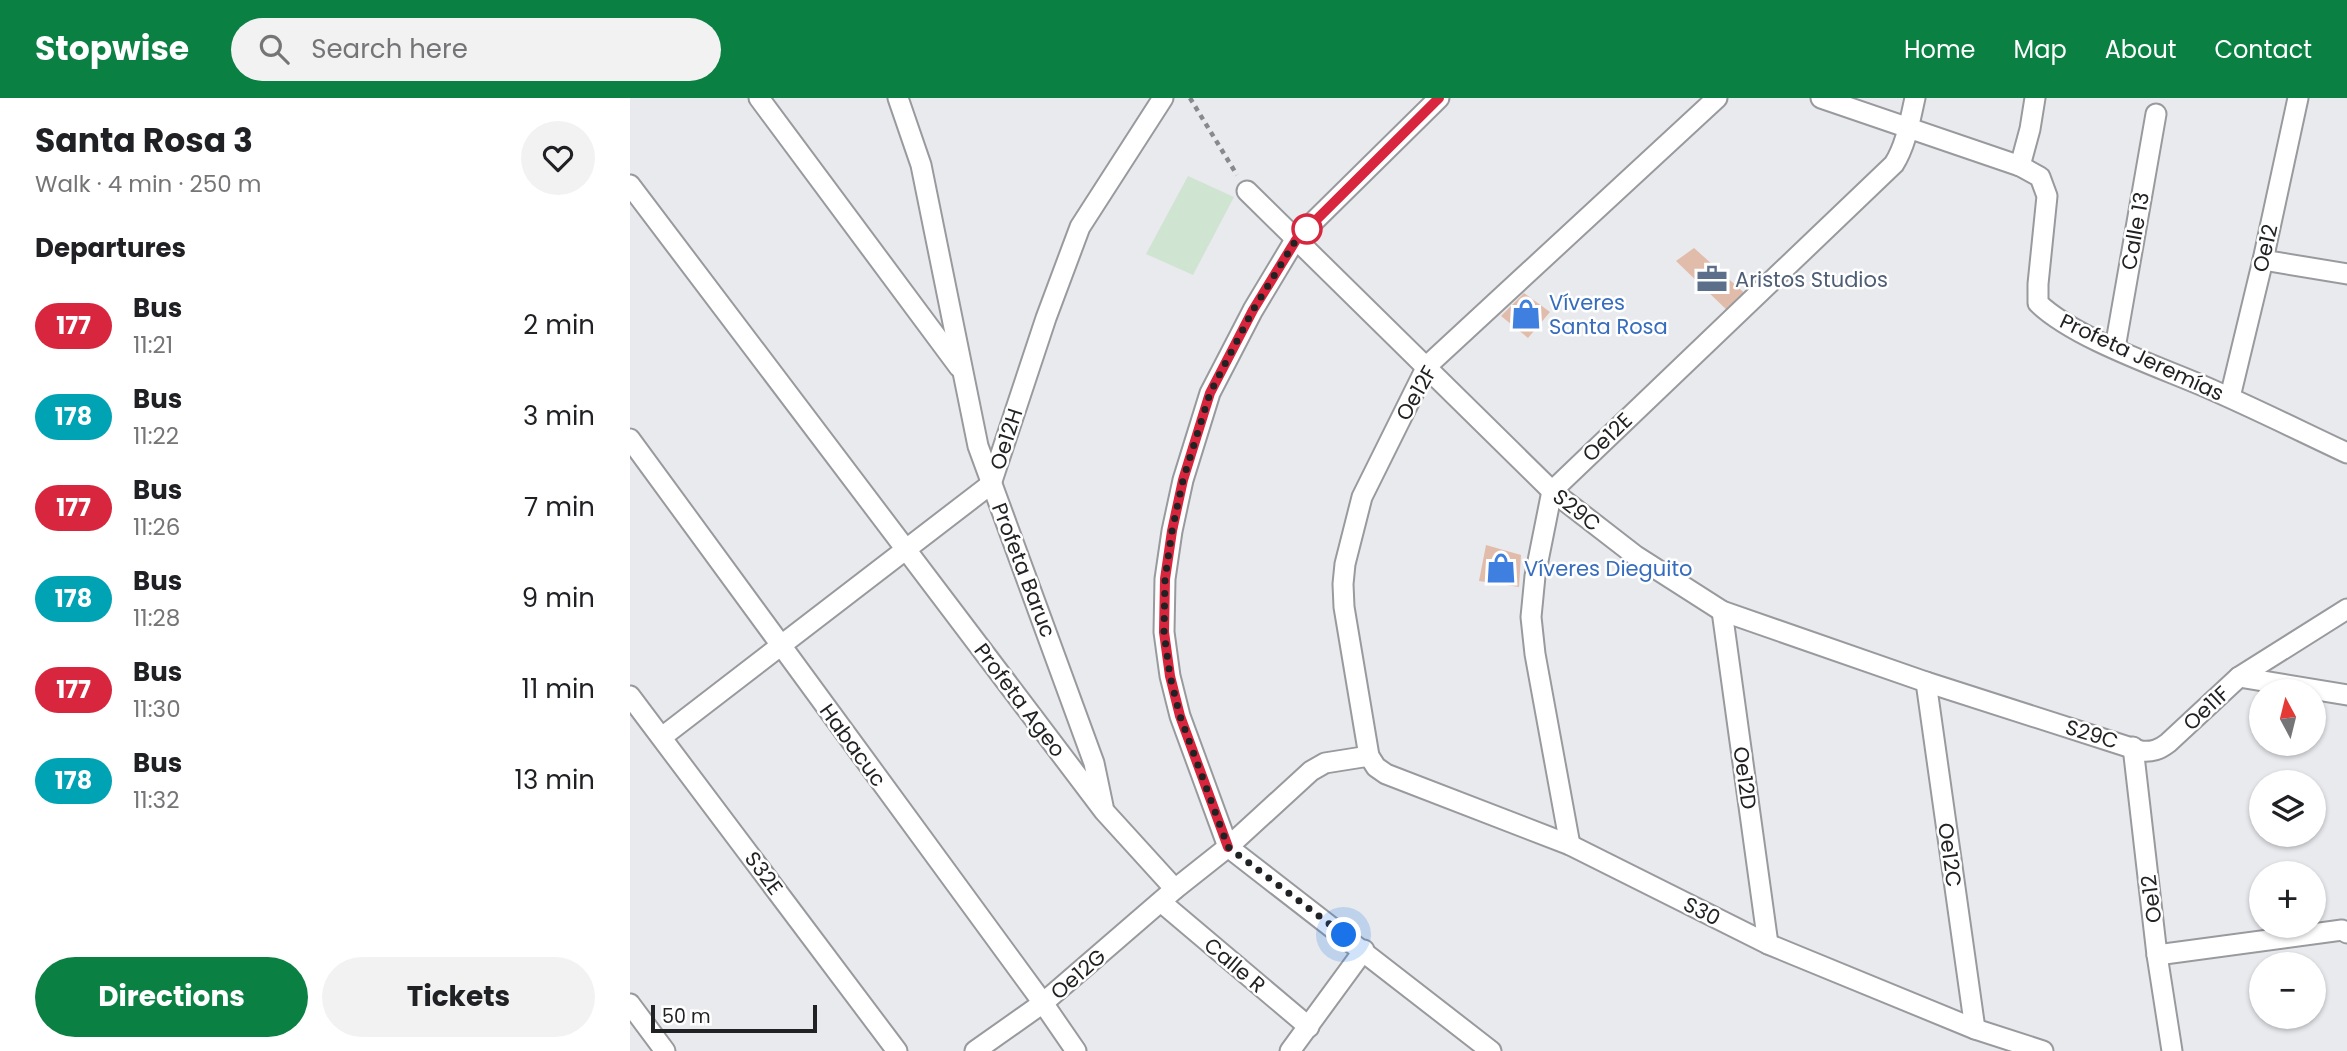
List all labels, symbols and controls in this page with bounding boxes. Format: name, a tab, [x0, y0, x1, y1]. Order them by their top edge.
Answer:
search box	[231, 18, 721, 81]
text: Stopwise	[35, 25, 189, 72]
icon: search	[255, 30, 293, 68]
text: Search here	[311, 31, 468, 67]
text: Home	[1904, 33, 1976, 66]
text: Map	[2014, 33, 2067, 66]
text: About	[2105, 33, 2176, 66]
text: Contact	[2214, 33, 2312, 66]
text: Santa Rosa 3	[35, 117, 253, 164]
button: heart	[521, 121, 595, 195]
text: Walk · 4 min · 250 m	[35, 168, 261, 200]
street label: Calle 13	[2114, 190, 2156, 272]
unlabelled marker	[1292, 214, 1322, 244]
street label: Oe12	[2245, 221, 2285, 275]
text: Departures	[35, 230, 186, 266]
office icon: Aristos Studios	[1695, 262, 1729, 296]
place label: Aristos Studios	[1735, 265, 1888, 294]
place label: Víveres Santa Rosa	[1549, 288, 1668, 341]
text: Bus	[133, 290, 182, 326]
shop icon: Víveres Santa Rosa	[1509, 297, 1543, 331]
street label: Profeta Jeremías	[2055, 306, 2229, 408]
text: 2 min	[523, 307, 595, 343]
text: 177	[56, 309, 91, 342]
text: 11:21	[133, 329, 173, 361]
street label: Oe12F	[1389, 360, 1443, 426]
text: Bus	[133, 381, 182, 417]
text: 3 min	[523, 398, 595, 434]
text: 178	[55, 400, 92, 433]
street label: Oe12H	[982, 405, 1030, 473]
street label: Oe12E	[1576, 406, 1638, 468]
text: 11:22	[133, 420, 179, 452]
text: Bus	[133, 472, 182, 508]
street label: S29C	[1547, 482, 1607, 538]
text: 7 min	[524, 489, 595, 525]
text: 177	[56, 491, 91, 524]
street label: Profeta Baruc	[985, 499, 1063, 641]
text: 11:26	[133, 511, 180, 543]
shop icon: Víveres Dieguito	[1484, 551, 1518, 585]
place label: Víveres Dieguito	[1524, 554, 1693, 583]
text: Bus	[133, 563, 182, 599]
text: 9 min	[522, 580, 595, 616]
text: 178	[55, 582, 92, 615]
text: 11:28	[133, 602, 180, 634]
street label: Profeta Ageo	[968, 637, 1072, 763]
text: Bus	[133, 654, 182, 690]
text: 11 min	[522, 671, 595, 707]
text: 177	[56, 673, 91, 706]
street label: Oe11F	[2177, 679, 2235, 737]
north arrow	[2249, 679, 2326, 756]
map controls	[2249, 679, 2326, 1029]
text: 11:30	[133, 693, 181, 725]
street label: Habacuc	[813, 698, 893, 792]
street label: S29C	[2062, 712, 2122, 756]
text: Bus	[133, 745, 182, 781]
street label: Oe12D	[1726, 745, 1764, 811]
text: 13 min	[515, 762, 595, 798]
text: 178	[55, 764, 92, 797]
button: layers	[2249, 770, 2326, 847]
text: 11:32	[133, 784, 179, 816]
street label: Oe12C	[1931, 821, 1969, 889]
street label: S32E	[738, 845, 790, 901]
button: +	[2249, 861, 2326, 938]
street label: Oe12	[2134, 873, 2168, 925]
street label: S30	[1679, 889, 1725, 933]
your location	[1326, 917, 1361, 952]
street label: Calle R	[1198, 931, 1272, 999]
street label: Oe12G	[1044, 942, 1112, 1006]
button: −	[2249, 952, 2326, 1029]
button: Directions	[35, 957, 308, 1037]
button: Tickets	[322, 957, 595, 1037]
scale bar	[651, 1002, 817, 1034]
text: 50 m	[662, 1003, 711, 1030]

